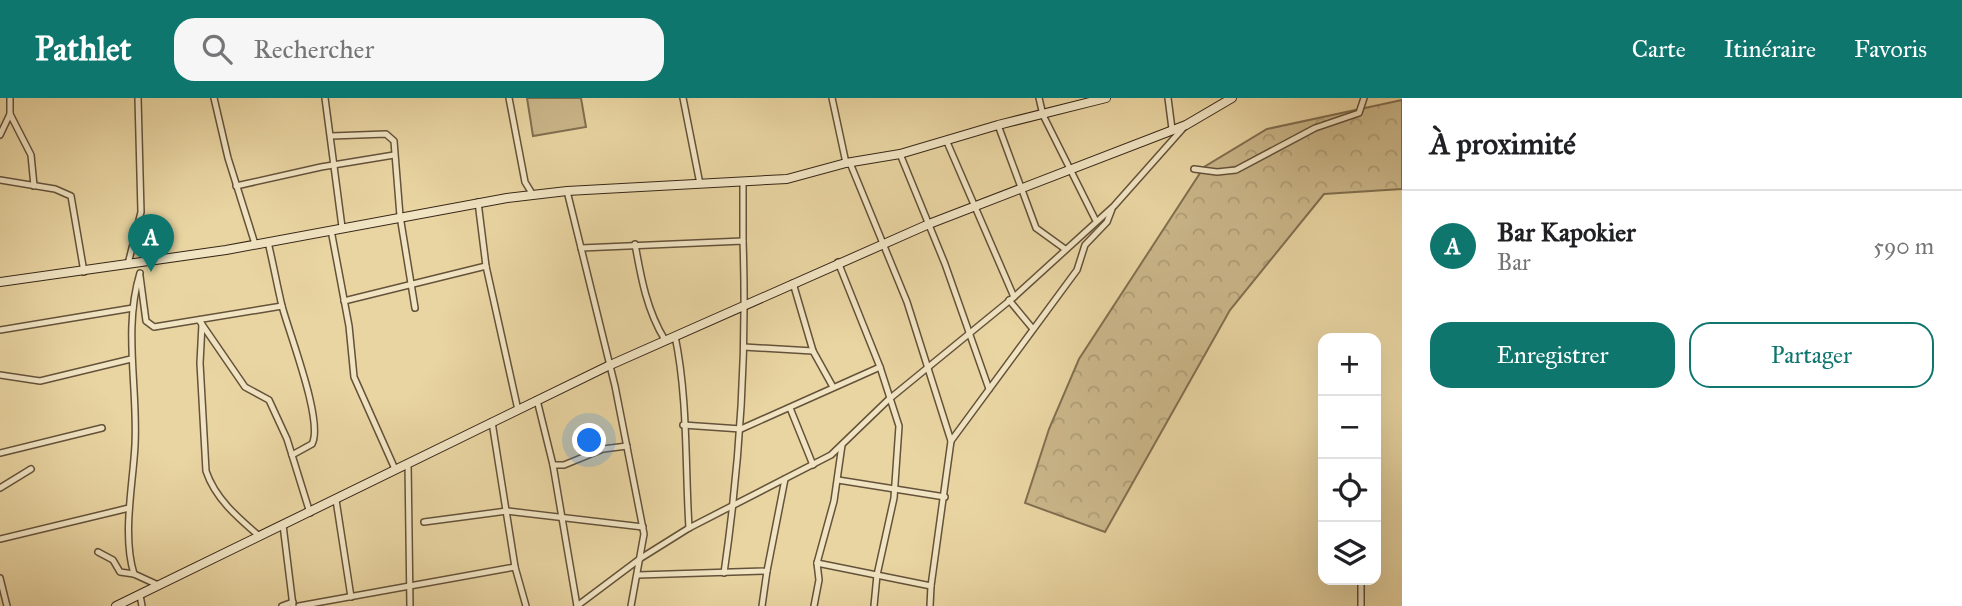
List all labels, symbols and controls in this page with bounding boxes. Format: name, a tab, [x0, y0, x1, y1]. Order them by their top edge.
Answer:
search box	[174, 18, 664, 81]
text: Pathlet	[35, 29, 132, 69]
icon: search	[198, 30, 236, 68]
text: Rechercher	[254, 33, 374, 65]
text: Carte	[1632, 34, 1686, 64]
text: Itinéraire	[1724, 34, 1816, 64]
text: Favoris	[1854, 34, 1927, 64]
text: À proximité	[1430, 126, 1576, 162]
pin: A	[128, 214, 174, 272]
text: Bar Kapokier	[1497, 216, 1636, 248]
text: A	[1445, 232, 1461, 260]
text: 590 m	[1873, 232, 1934, 260]
text: Bar	[1497, 248, 1531, 276]
button: Enregistrer	[1430, 322, 1675, 388]
button: Partager	[1689, 322, 1934, 388]
map controls	[1318, 333, 1381, 585]
button: +	[1318, 333, 1381, 396]
button: −	[1318, 396, 1381, 459]
your location	[572, 423, 606, 457]
button: locate	[1318, 459, 1381, 522]
button: layers	[1318, 522, 1381, 585]

